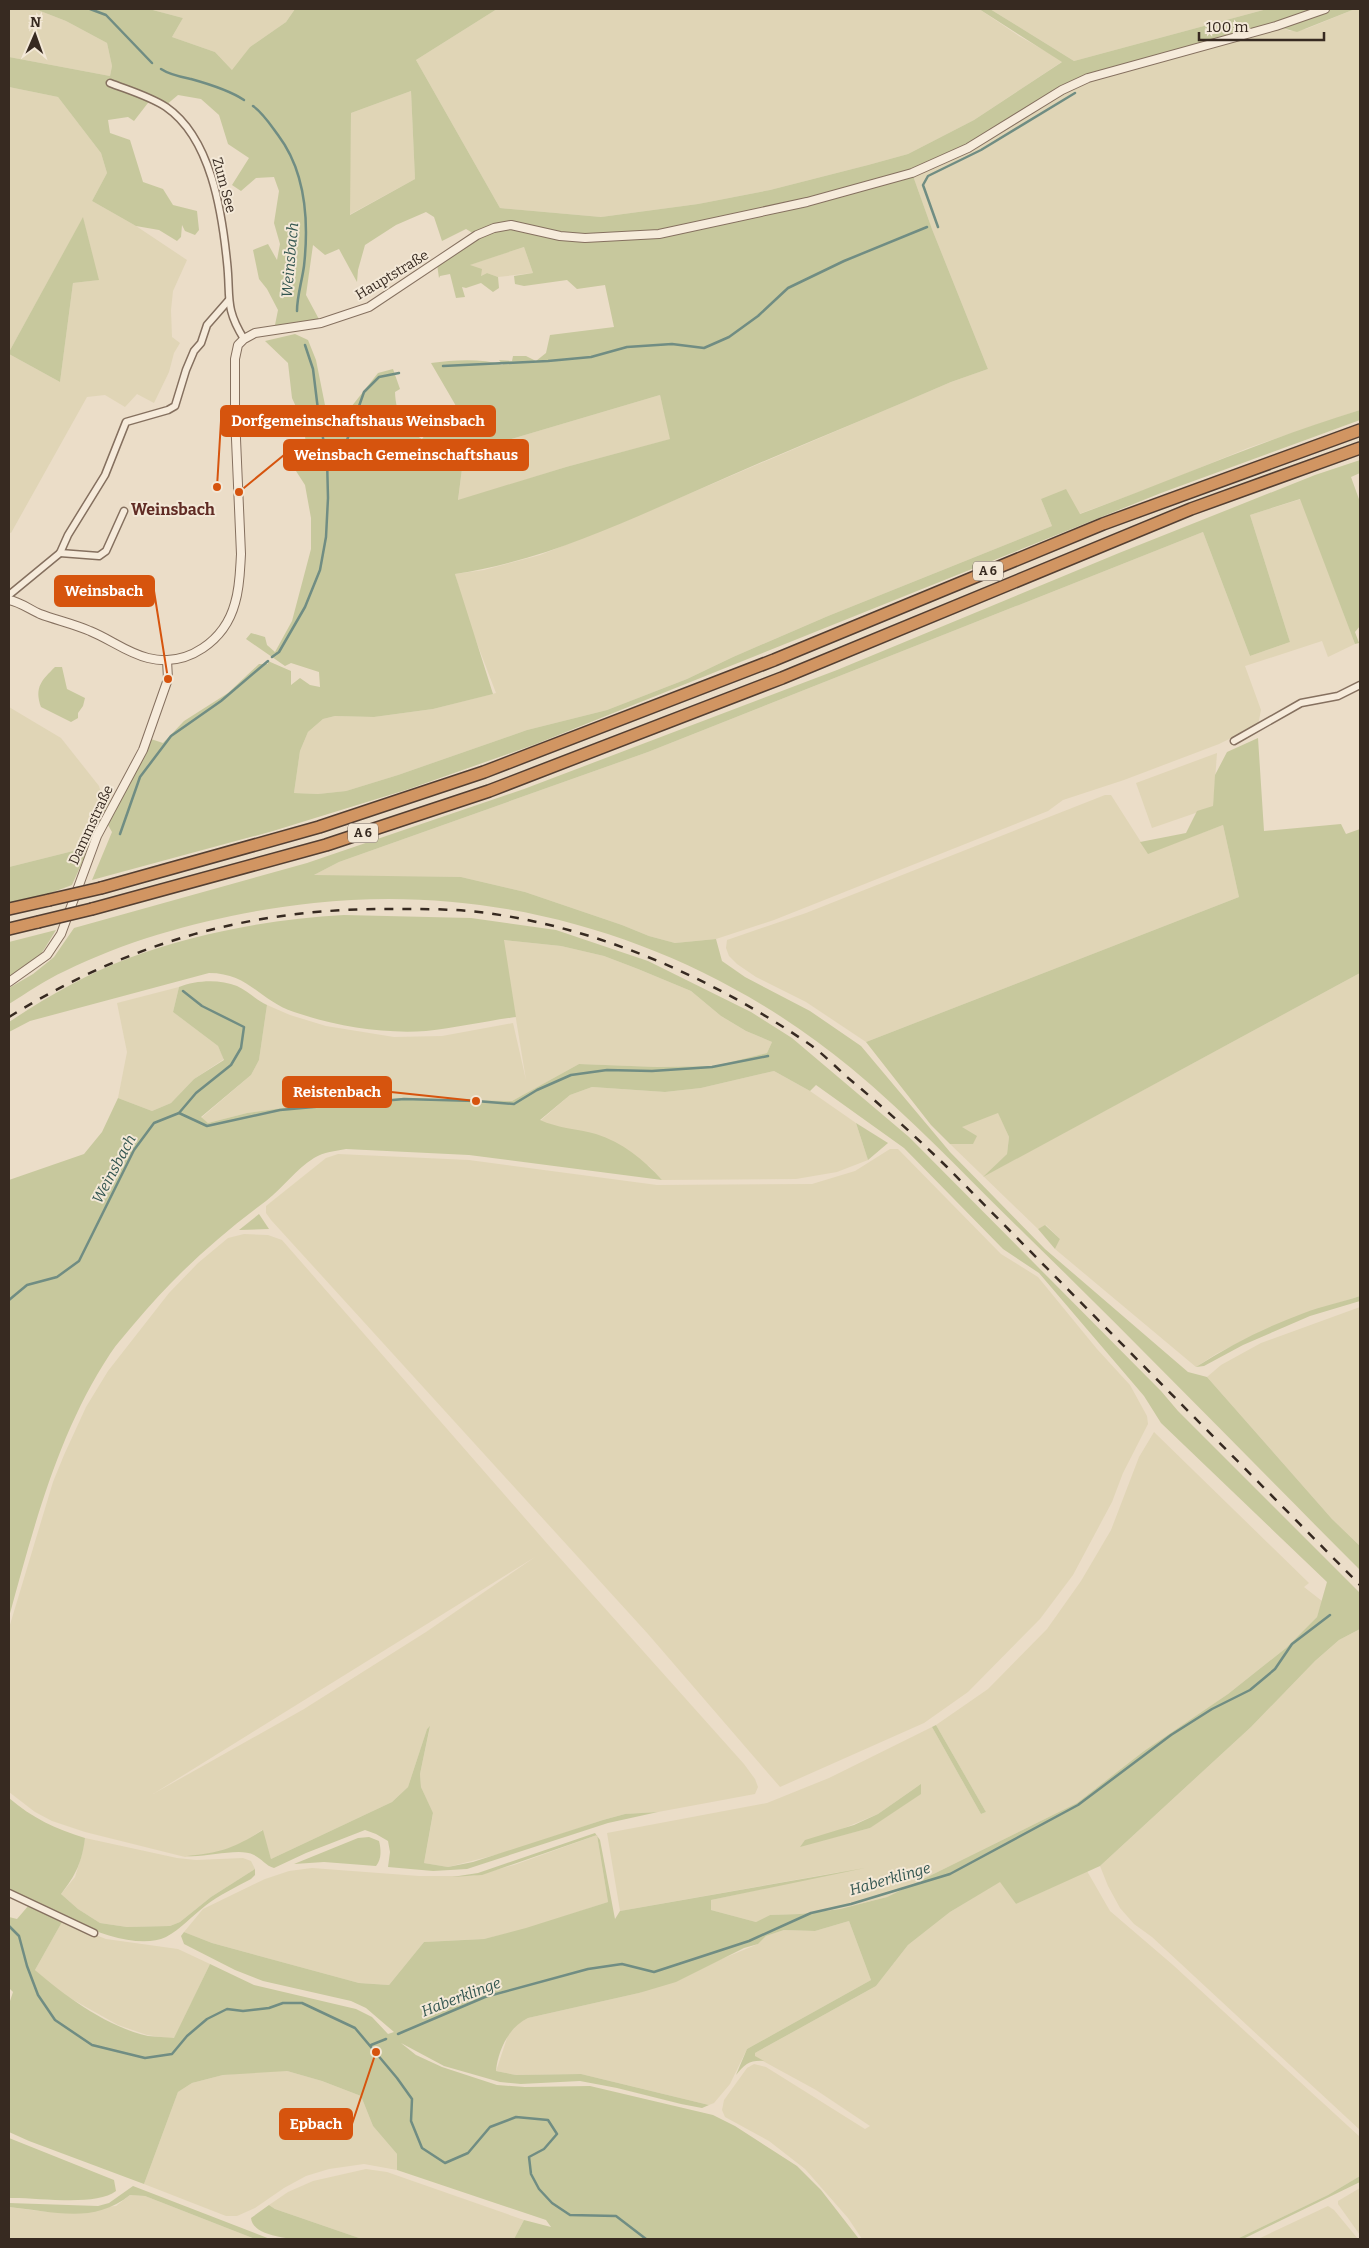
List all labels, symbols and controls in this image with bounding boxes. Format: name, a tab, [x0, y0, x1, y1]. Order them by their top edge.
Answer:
north arrow	[10, 10, 60, 60]
scale bar	[1199, 10, 1324, 42]
text: N	[30, 14, 41, 31]
text: 100 m	[1206, 18, 1249, 36]
street label: Zum See	[208, 155, 240, 215]
water label: Weinsbach	[278, 222, 302, 298]
street label: Hauptstraße	[352, 247, 432, 303]
callout: Dorfgemeinschaftshaus Weinsbach	[221, 406, 495, 436]
text: Dorfgemeinschaftshaus Weinsbach	[231, 412, 485, 430]
callout: Weinsbach Gemeinschaftshaus	[284, 440, 528, 470]
text: Weinsbach Gemeinschaftshaus	[294, 446, 518, 464]
district label: Weinsbach	[131, 500, 215, 519]
road number: A 6	[973, 562, 1003, 580]
callout: Weinsbach	[55, 576, 154, 606]
text: Weinsbach	[65, 582, 144, 600]
street label: Dammstraße	[65, 782, 117, 868]
road number: A 6	[348, 824, 378, 842]
callout: Reistenbach	[283, 1077, 391, 1107]
text: Reistenbach	[293, 1083, 382, 1101]
water label: Weinsbach	[88, 1131, 140, 1206]
water label: Haberklinge	[847, 1859, 933, 1899]
water label: Haberklinge	[419, 1973, 504, 2020]
callout: Epbach	[280, 2109, 352, 2139]
text: Epbach	[290, 2115, 343, 2133]

